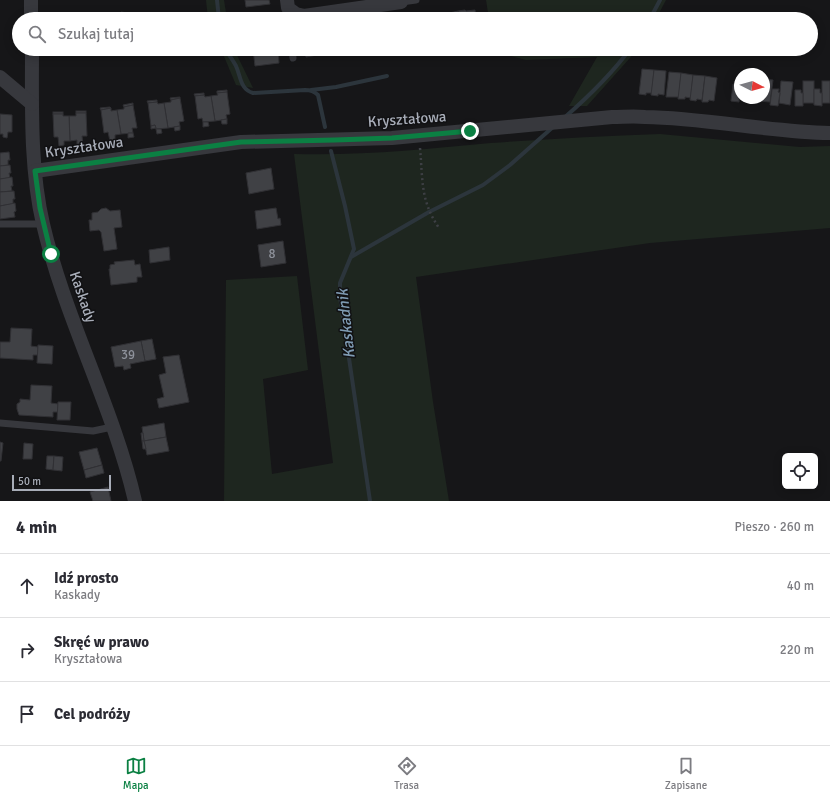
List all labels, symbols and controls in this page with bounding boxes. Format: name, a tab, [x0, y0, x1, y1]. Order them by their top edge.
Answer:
search box	[12, 12, 818, 56]
icon: search	[26, 23, 48, 45]
text: Szukaj tutaj	[58, 25, 134, 43]
north arrow	[734, 68, 770, 104]
street label: Kryształowa	[367, 107, 447, 131]
route end	[461, 122, 479, 140]
street label: Kryształowa	[44, 133, 124, 161]
route start	[42, 245, 60, 263]
house number: 8	[268, 246, 276, 262]
street label: Kaskady	[66, 269, 100, 325]
water label: Kaskadnik	[332, 286, 360, 360]
house number: 39	[121, 347, 135, 363]
map controls	[782, 453, 818, 489]
button: locate	[782, 453, 818, 489]
scale bar	[12, 473, 111, 492]
text: 50 m	[18, 475, 41, 488]
text: 4 min	[16, 517, 57, 538]
text: Pieszo · 260 m	[735, 519, 814, 535]
text: Idź prosto	[54, 569, 118, 587]
icon: ahead	[16, 575, 38, 597]
text: 40 m	[787, 578, 814, 594]
text: Kaskady	[54, 587, 100, 603]
text: Skręć w prawo	[54, 633, 149, 651]
icon: right	[16, 639, 38, 661]
text: 220 m	[780, 642, 814, 658]
text: Kryształowa	[54, 651, 122, 667]
icon: arrive	[16, 703, 38, 725]
text: Cel podróży	[54, 705, 130, 723]
tab: Mapa	[123, 755, 149, 792]
tab: Trasa	[394, 755, 419, 792]
tab: Zapisane	[665, 755, 707, 792]

